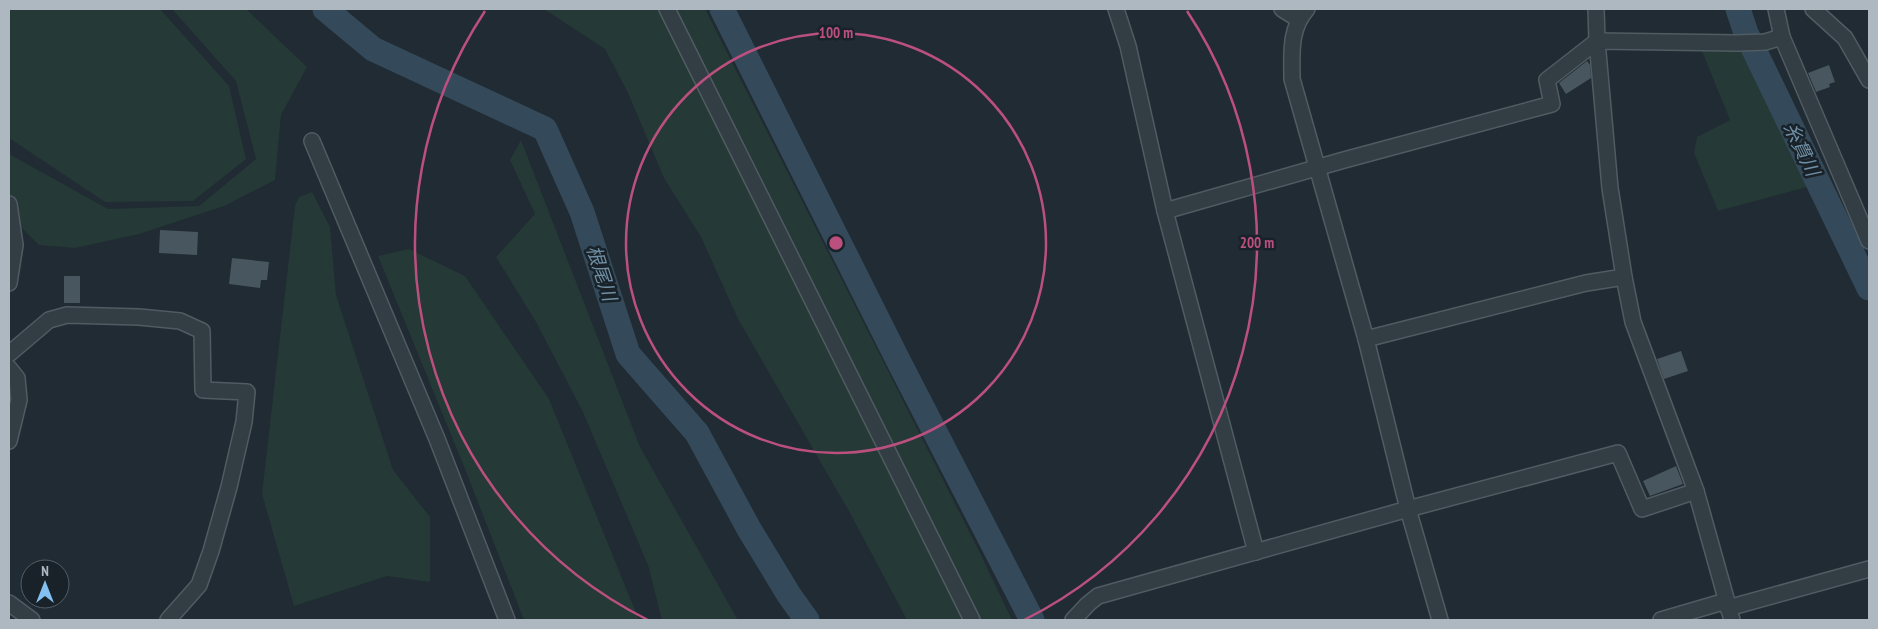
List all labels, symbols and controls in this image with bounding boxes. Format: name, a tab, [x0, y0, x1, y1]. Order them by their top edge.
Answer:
text: 100 m	[819, 23, 853, 42]
water label: 糸貫川	[1779, 118, 1826, 182]
text: 200 m	[1240, 233, 1274, 252]
centre of rings	[827, 234, 845, 252]
water label: 根尾川	[582, 242, 623, 306]
north arrow	[20, 559, 70, 609]
text: N	[41, 562, 49, 580]

